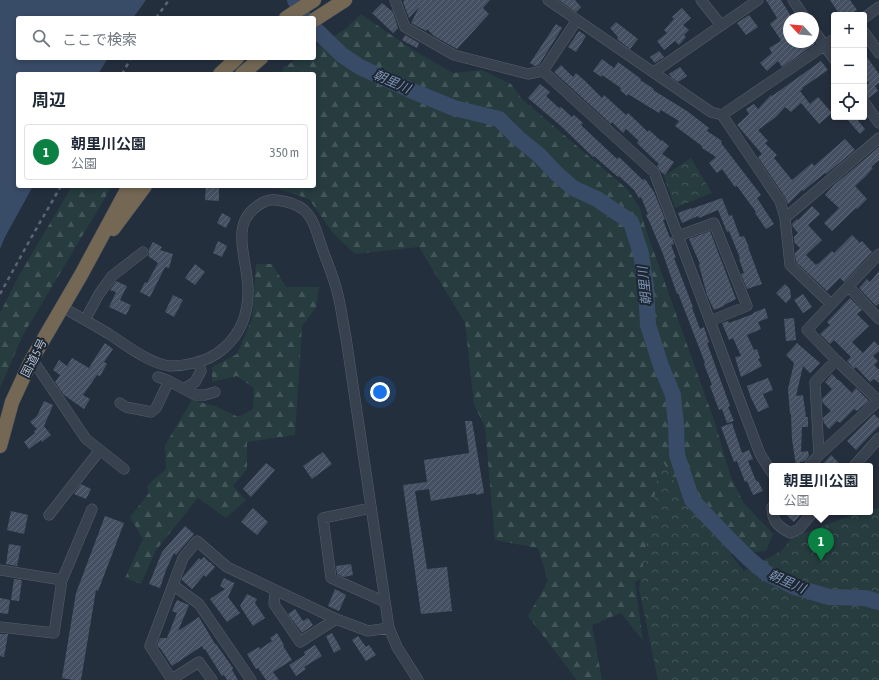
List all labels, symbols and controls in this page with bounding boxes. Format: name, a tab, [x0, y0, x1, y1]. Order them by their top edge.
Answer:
north arrow	[783, 12, 819, 48]
map controls	[831, 12, 867, 120]
button: +	[831, 12, 867, 48]
search box	[16, 16, 316, 60]
icon: search	[30, 27, 52, 49]
text: ここで検索	[62, 31, 137, 48]
button: −	[831, 48, 867, 84]
water label: 朝里川	[371, 67, 414, 97]
button: locate	[831, 84, 867, 120]
text: 周辺	[32, 90, 66, 110]
text: 朝里川公園	[71, 135, 146, 152]
text: 1	[43, 145, 49, 160]
text: 350 m	[270, 145, 299, 160]
text: 公園	[71, 156, 97, 171]
water label: 朝里川	[635, 264, 654, 306]
street label: 国道5号	[18, 336, 50, 380]
your location	[370, 382, 390, 402]
popup	[769, 463, 873, 515]
text: 朝里川公園	[783, 472, 859, 489]
text: 公園	[783, 493, 810, 508]
pin: 1	[808, 528, 834, 561]
water label: 朝里川	[766, 567, 809, 597]

